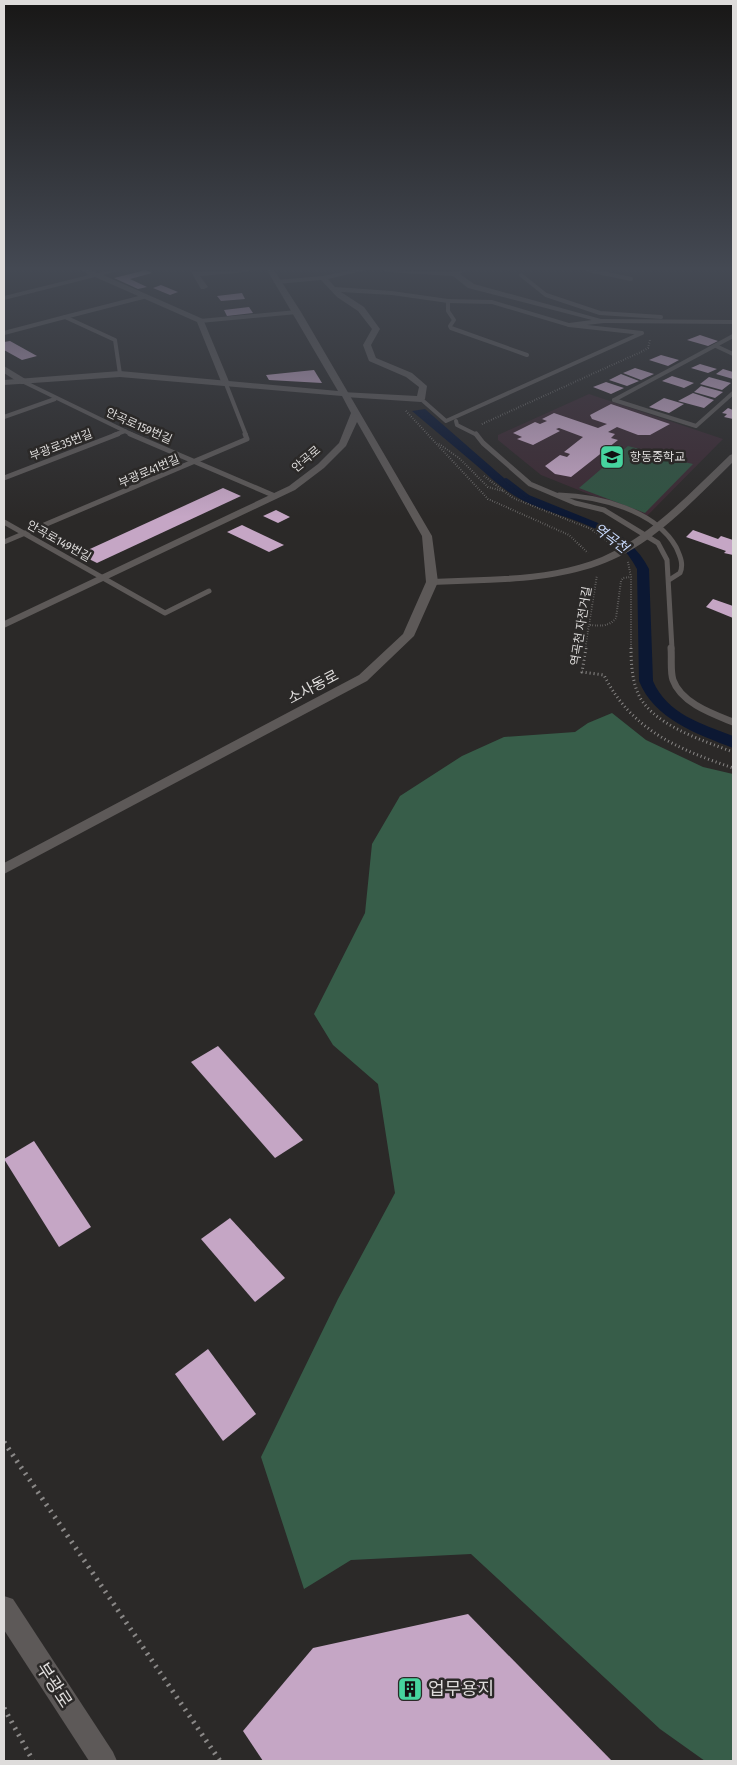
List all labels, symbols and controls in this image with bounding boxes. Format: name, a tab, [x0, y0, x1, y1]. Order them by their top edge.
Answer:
street label: 안곡로159번길	[104, 405, 174, 447]
street label: 부광로35번길	[28, 427, 94, 463]
street label: 안곡로	[289, 443, 323, 475]
school or university icon: 항동중학교	[599, 444, 625, 470]
place label: 항동중학교	[630, 450, 685, 464]
street label: 부광로41번길	[116, 452, 182, 490]
street label: 안곡로149번길	[24, 518, 94, 564]
water label: 역곡천	[590, 520, 632, 557]
street label: 역곡천 자전거길	[568, 585, 594, 667]
street label: 소사동로	[284, 666, 342, 708]
street label: 부광로	[31, 1658, 77, 1712]
building icon: 업무용지	[397, 1676, 423, 1702]
place label: 업무용지	[428, 1678, 494, 1700]

